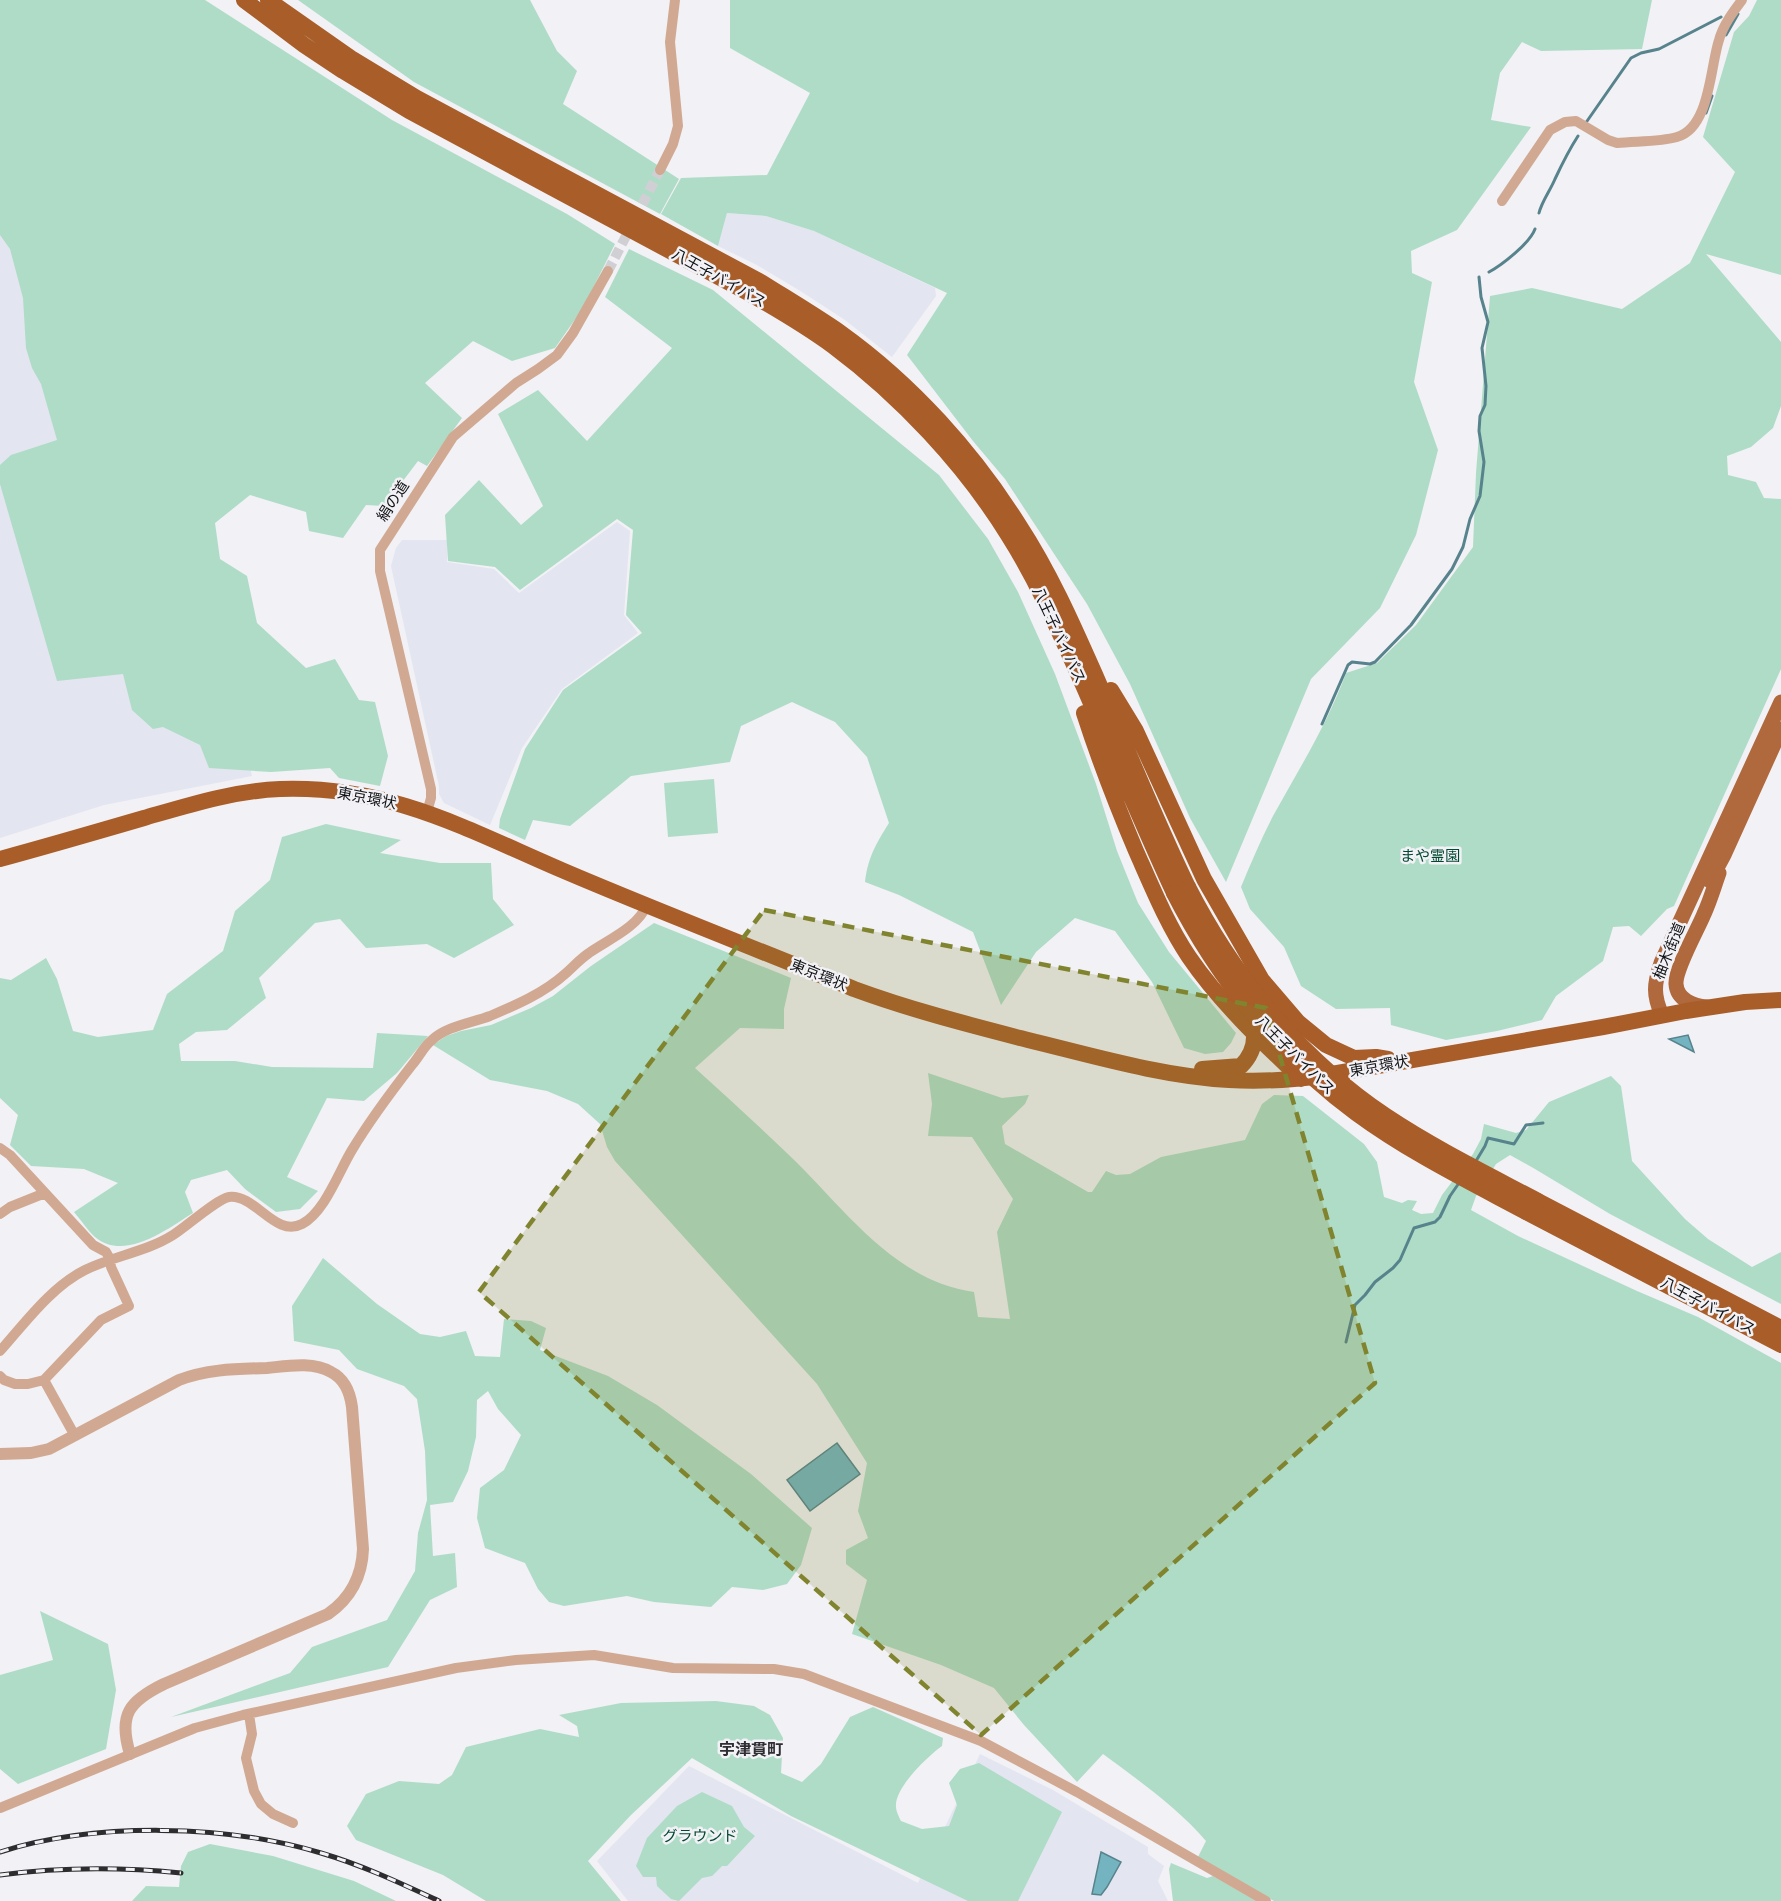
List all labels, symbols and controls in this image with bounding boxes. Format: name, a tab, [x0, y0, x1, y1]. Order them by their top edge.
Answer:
street label: 八王子バイパス	[669, 243, 770, 311]
street label: 絹の道	[372, 476, 413, 525]
street label: 八王子バイパス	[1029, 583, 1091, 686]
street label: 東京環状	[336, 781, 399, 813]
park label: まや霊園	[1400, 845, 1460, 865]
street label: 柚木街道	[1648, 919, 1689, 982]
street label: 東京環状	[788, 954, 851, 995]
street label: 八王子バイパス	[1252, 1010, 1340, 1098]
street label: 東京環状	[1348, 1050, 1410, 1080]
street label: 八王子バイパス	[1658, 1272, 1759, 1339]
district label: 宇津貫町	[719, 1738, 783, 1760]
park label: グラウンド	[662, 1825, 738, 1845]

